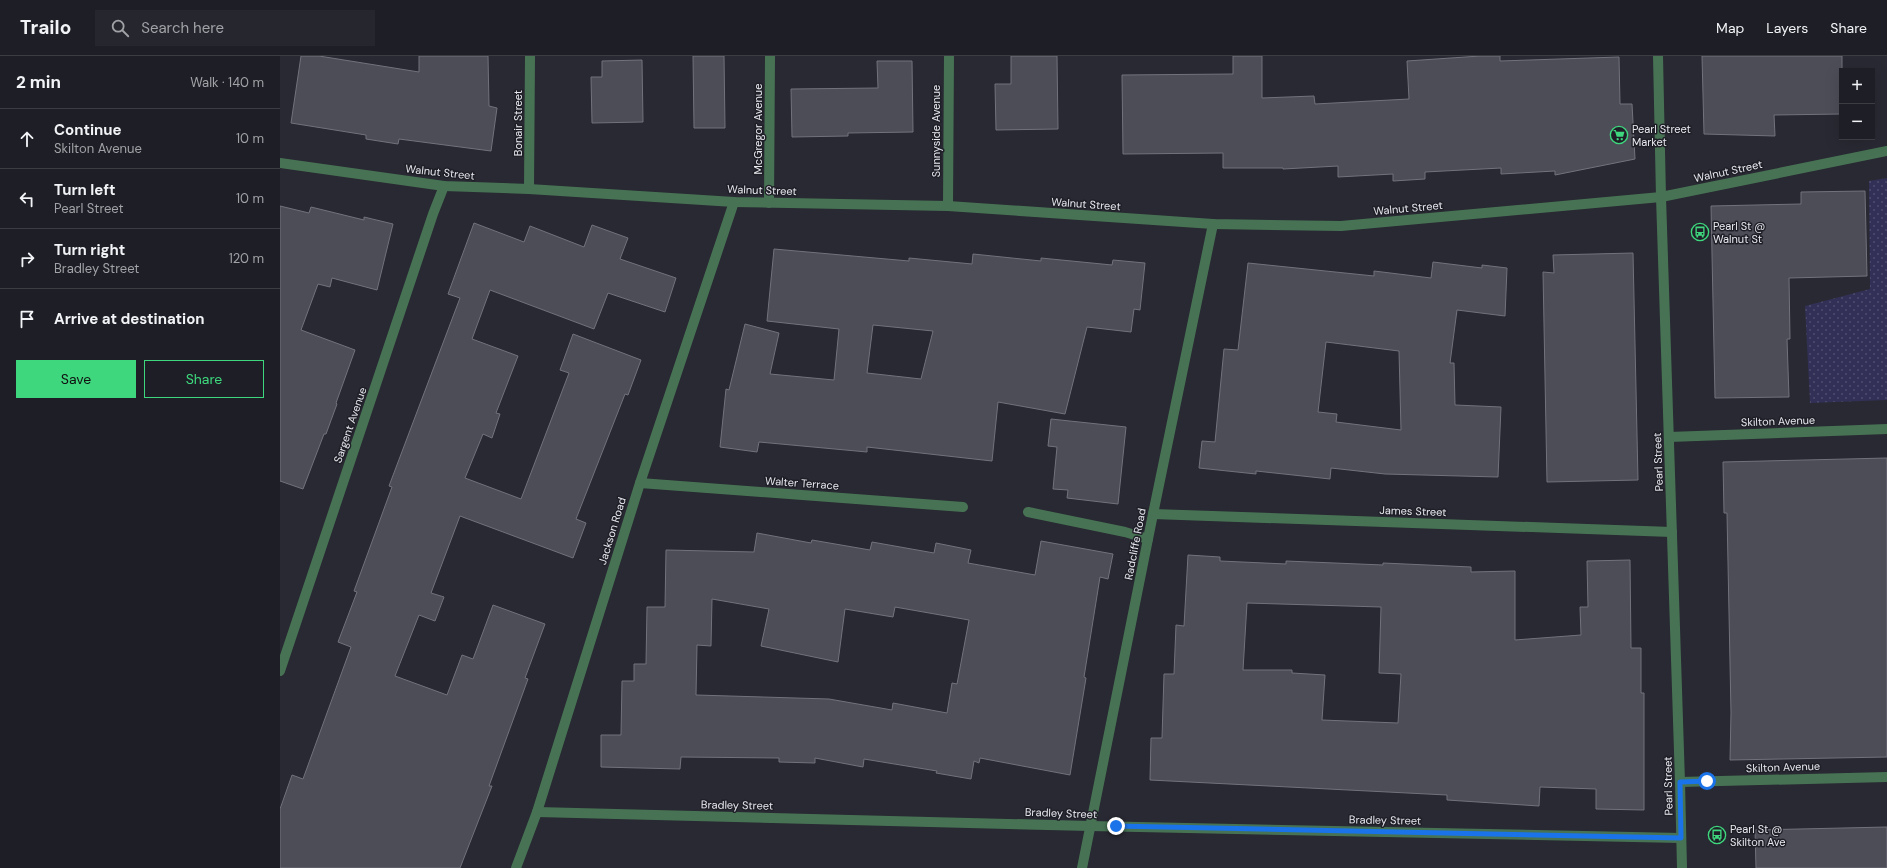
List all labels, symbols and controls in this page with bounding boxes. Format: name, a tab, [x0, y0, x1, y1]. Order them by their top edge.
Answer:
search box	[95, 10, 375, 46]
text: Trailo	[20, 15, 71, 40]
icon: search	[109, 17, 131, 39]
text: Search here	[141, 18, 224, 38]
text: Map	[1716, 19, 1744, 37]
text: Layers	[1766, 19, 1808, 37]
text: Share	[1830, 19, 1867, 37]
map controls	[1839, 68, 1875, 140]
button: +	[1839, 68, 1875, 104]
text: 2 min	[16, 71, 61, 93]
text: Walk · 140 m	[190, 74, 264, 91]
street label: McGregor Avenue	[751, 84, 765, 174]
street label: Sunnyside Avenue	[929, 85, 943, 177]
street label: Bonair Street	[511, 90, 525, 156]
button: −	[1839, 104, 1875, 140]
text: Continue	[54, 120, 122, 140]
place label: Pearl Street Market	[1632, 122, 1691, 149]
supermarket icon: Pearl Street Market	[1609, 125, 1629, 145]
icon: ahead	[16, 128, 38, 150]
text: 10 m	[236, 130, 264, 147]
text: Skilton Avenue	[54, 140, 142, 157]
street label: Walnut Street	[1693, 157, 1763, 185]
street label: Walnut Street	[405, 161, 475, 183]
text: Turn left	[54, 180, 115, 200]
street label: Walnut Street	[727, 182, 797, 198]
icon: left	[16, 188, 38, 210]
text: 10 m	[236, 190, 264, 207]
street label: Walnut Street	[1051, 195, 1121, 213]
street label: Walnut Street	[1373, 198, 1443, 218]
text: Pearl Street	[54, 200, 124, 217]
place label: Pearl St @ Walnut St	[1713, 219, 1765, 246]
bus stop icon: Pearl St @ Walnut St	[1690, 222, 1710, 242]
text: Turn right	[54, 240, 125, 260]
icon: right	[16, 248, 38, 270]
text: 120 m	[229, 250, 264, 267]
text: Bradley Street	[54, 260, 139, 277]
icon: arrive	[16, 308, 38, 330]
text: Arrive at destination	[54, 309, 205, 329]
button: Save	[16, 360, 136, 398]
button: Share	[144, 360, 264, 398]
street label: Sargent Avenue	[330, 385, 370, 465]
street label: Skilton Avenue	[1741, 413, 1815, 429]
street label: Pearl Street	[1650, 432, 1666, 492]
street label: Walter Terrace	[765, 473, 839, 493]
street label: Jackson Road	[595, 495, 629, 566]
street label: James Street	[1379, 503, 1447, 519]
street label: Radcliffe Road	[1121, 507, 1149, 581]
street label: Pearl Street	[1660, 756, 1676, 816]
street label: Skilton Avenue	[1746, 759, 1820, 775]
route start	[1698, 772, 1716, 790]
street label: Bradley Street	[701, 797, 773, 813]
street label: Bradley Street	[1025, 805, 1097, 821]
street label: Bradley Street	[1349, 812, 1421, 828]
route end	[1107, 817, 1125, 835]
place label: Pearl St @ Skilton Ave	[1730, 822, 1785, 849]
bus stop icon: Pearl St @ Skilton Ave	[1707, 825, 1727, 845]

